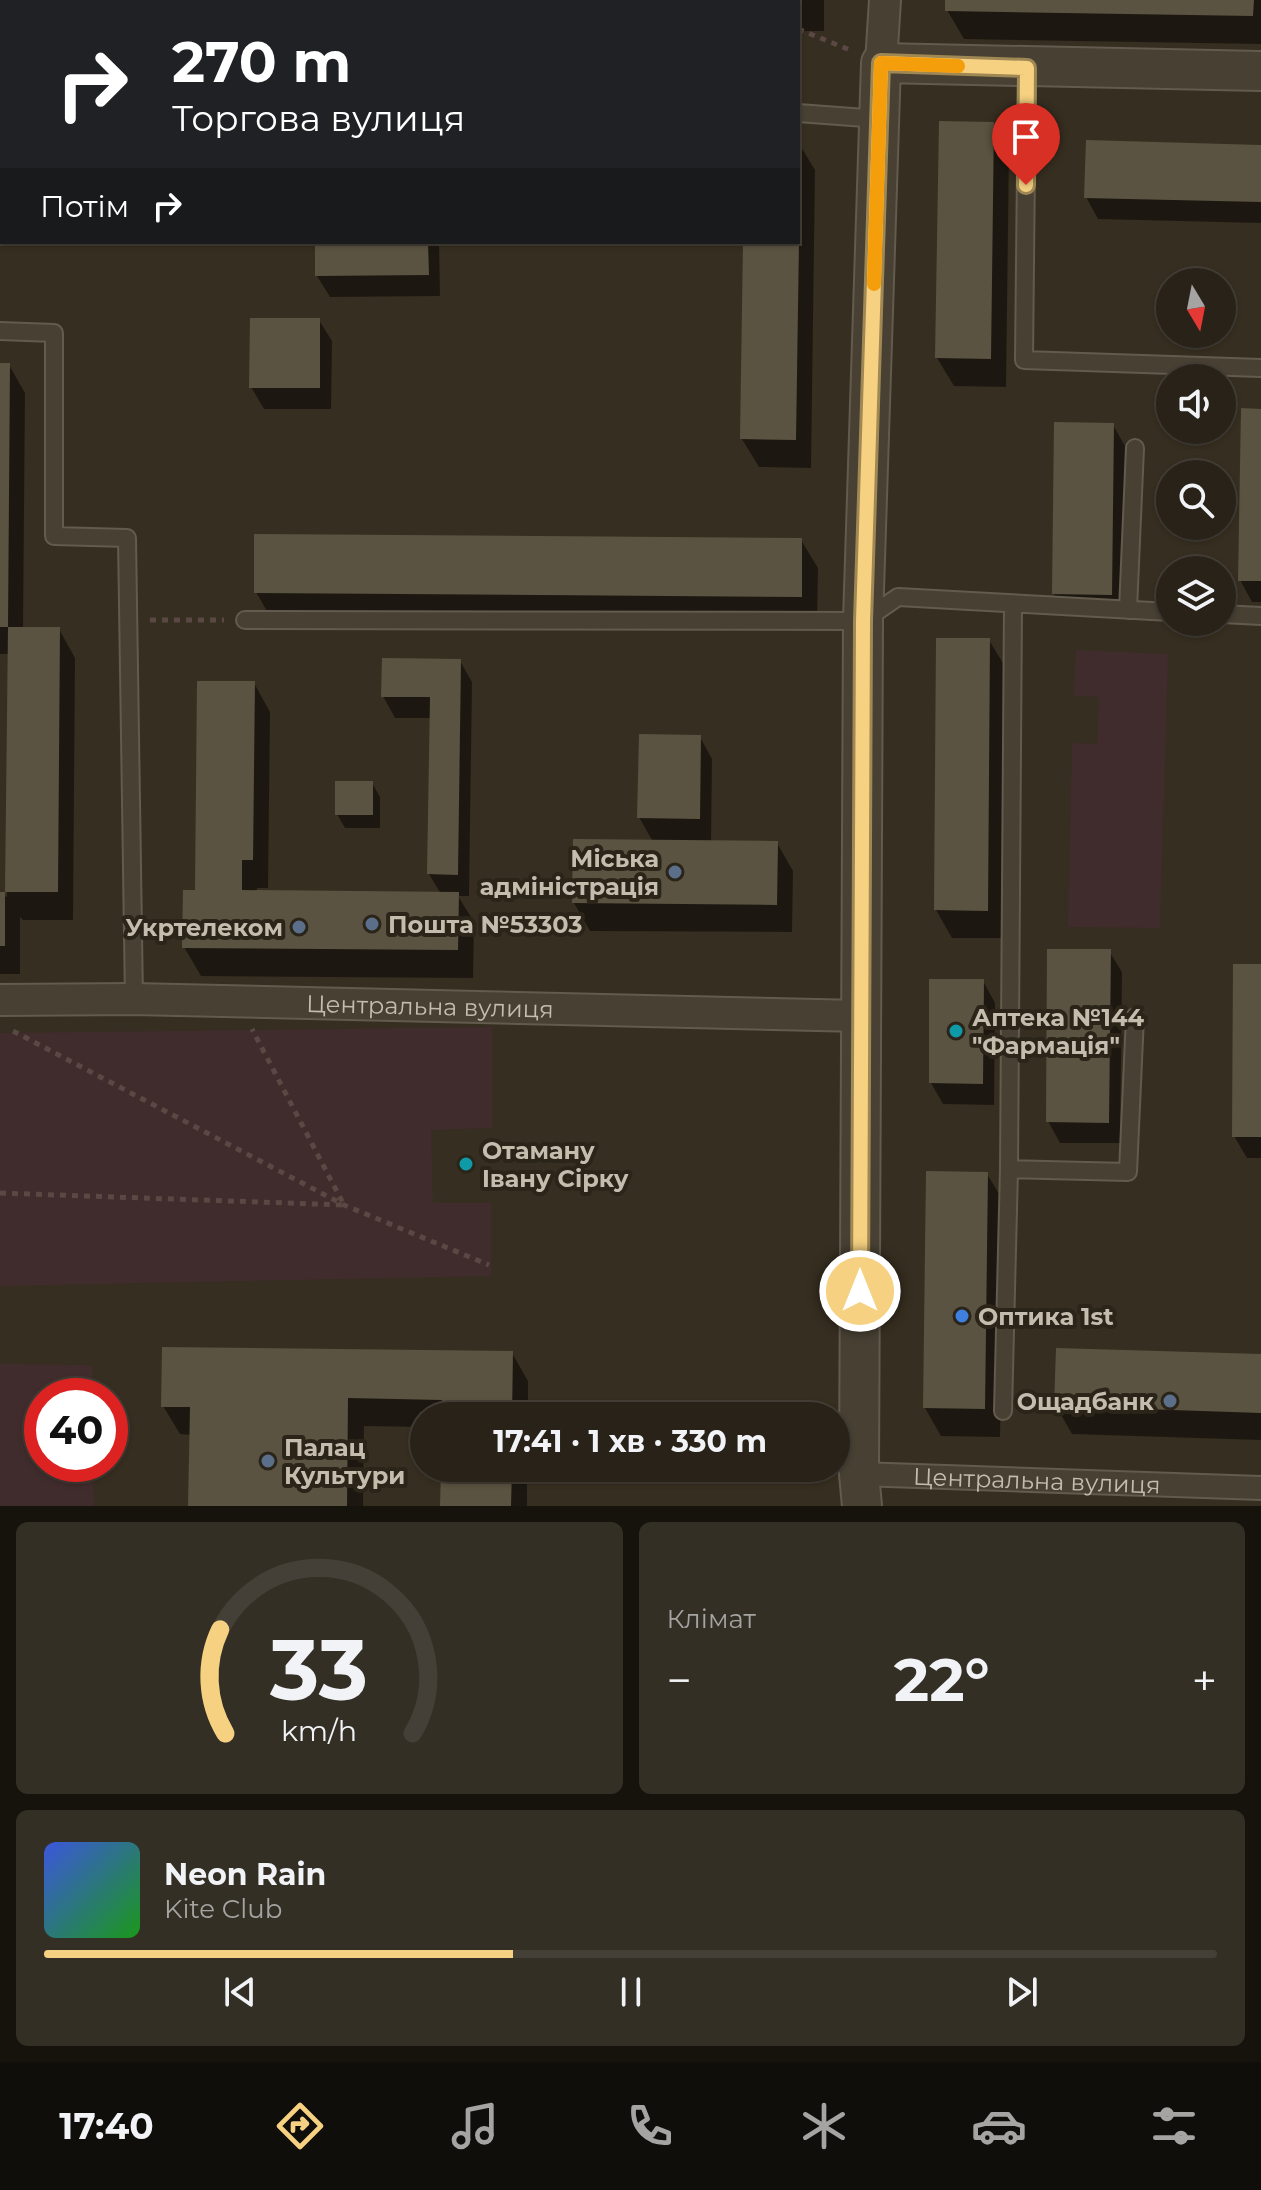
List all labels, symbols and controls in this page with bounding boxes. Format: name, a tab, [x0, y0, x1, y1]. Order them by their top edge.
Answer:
text: 270 m	[172, 28, 351, 96]
icon: right	[40, 32, 144, 136]
text: Торгова вулиця	[172, 96, 465, 140]
pin	[992, 103, 1060, 185]
icon: arrive	[1004, 115, 1048, 159]
icon: right	[145, 184, 189, 228]
text: Потім	[40, 188, 129, 225]
north arrow	[1156, 268, 1236, 348]
map controls	[1156, 268, 1236, 636]
button: sound	[1156, 364, 1236, 444]
button: search	[1156, 460, 1236, 540]
button: layers	[1156, 556, 1236, 636]
place label: Мiська адмiнicтрацiя	[480, 844, 659, 901]
marker: Мiська адмiнicтрацiя	[666, 863, 684, 881]
place label: Пошта №53303	[388, 910, 583, 939]
place label: Укртелеком	[126, 913, 283, 942]
marker: Пошта №53303	[363, 915, 381, 933]
marker: Укртелеком	[290, 918, 308, 936]
street label: Центральна вулиця	[306, 989, 554, 1023]
place label: Аптека №144 "Фармація"	[972, 1003, 1145, 1060]
marker: Аптека №144 "Фармація"	[947, 1022, 965, 1040]
place label: Отаману Iвану Сiрку	[482, 1136, 629, 1193]
marker: Отаману Iвану Сiрку	[457, 1155, 475, 1173]
position arrow	[818, 1249, 902, 1333]
place label: Оптика 1st	[978, 1302, 1114, 1331]
marker: Оптика 1st	[953, 1307, 971, 1325]
speed limit sign: 40	[24, 1378, 128, 1482]
place label: Ощадбанк	[1017, 1387, 1155, 1416]
marker: Ощадбанк	[1161, 1392, 1179, 1410]
text: 17:41 · 1 хв · 330 m	[493, 1423, 767, 1460]
place label: Палац Культури	[284, 1433, 405, 1490]
marker: Палац Культури	[259, 1452, 277, 1470]
street label: Центральна вулиця	[913, 1461, 1161, 1499]
text: Клімат	[667, 1603, 756, 1635]
text: 33	[269, 1619, 368, 1721]
text: 22°	[894, 1643, 990, 1716]
text: −	[667, 1653, 692, 1707]
text: +	[1192, 1653, 1217, 1707]
text: km/h	[281, 1713, 357, 1748]
text: Neon Rain	[164, 1856, 326, 1893]
text: Kite Club	[164, 1893, 282, 1925]
icon: previous	[218, 1970, 262, 2014]
icon: pause	[609, 1970, 653, 2014]
icon: next	[1000, 1970, 1044, 2014]
icon: directions	[272, 2098, 328, 2154]
icon: music	[447, 2098, 503, 2154]
icon: phone	[622, 2098, 678, 2154]
icon: climate	[796, 2098, 852, 2154]
icon: car	[971, 2098, 1027, 2154]
icon: filters	[1146, 2098, 1202, 2154]
text: 17:40	[59, 2104, 154, 2148]

